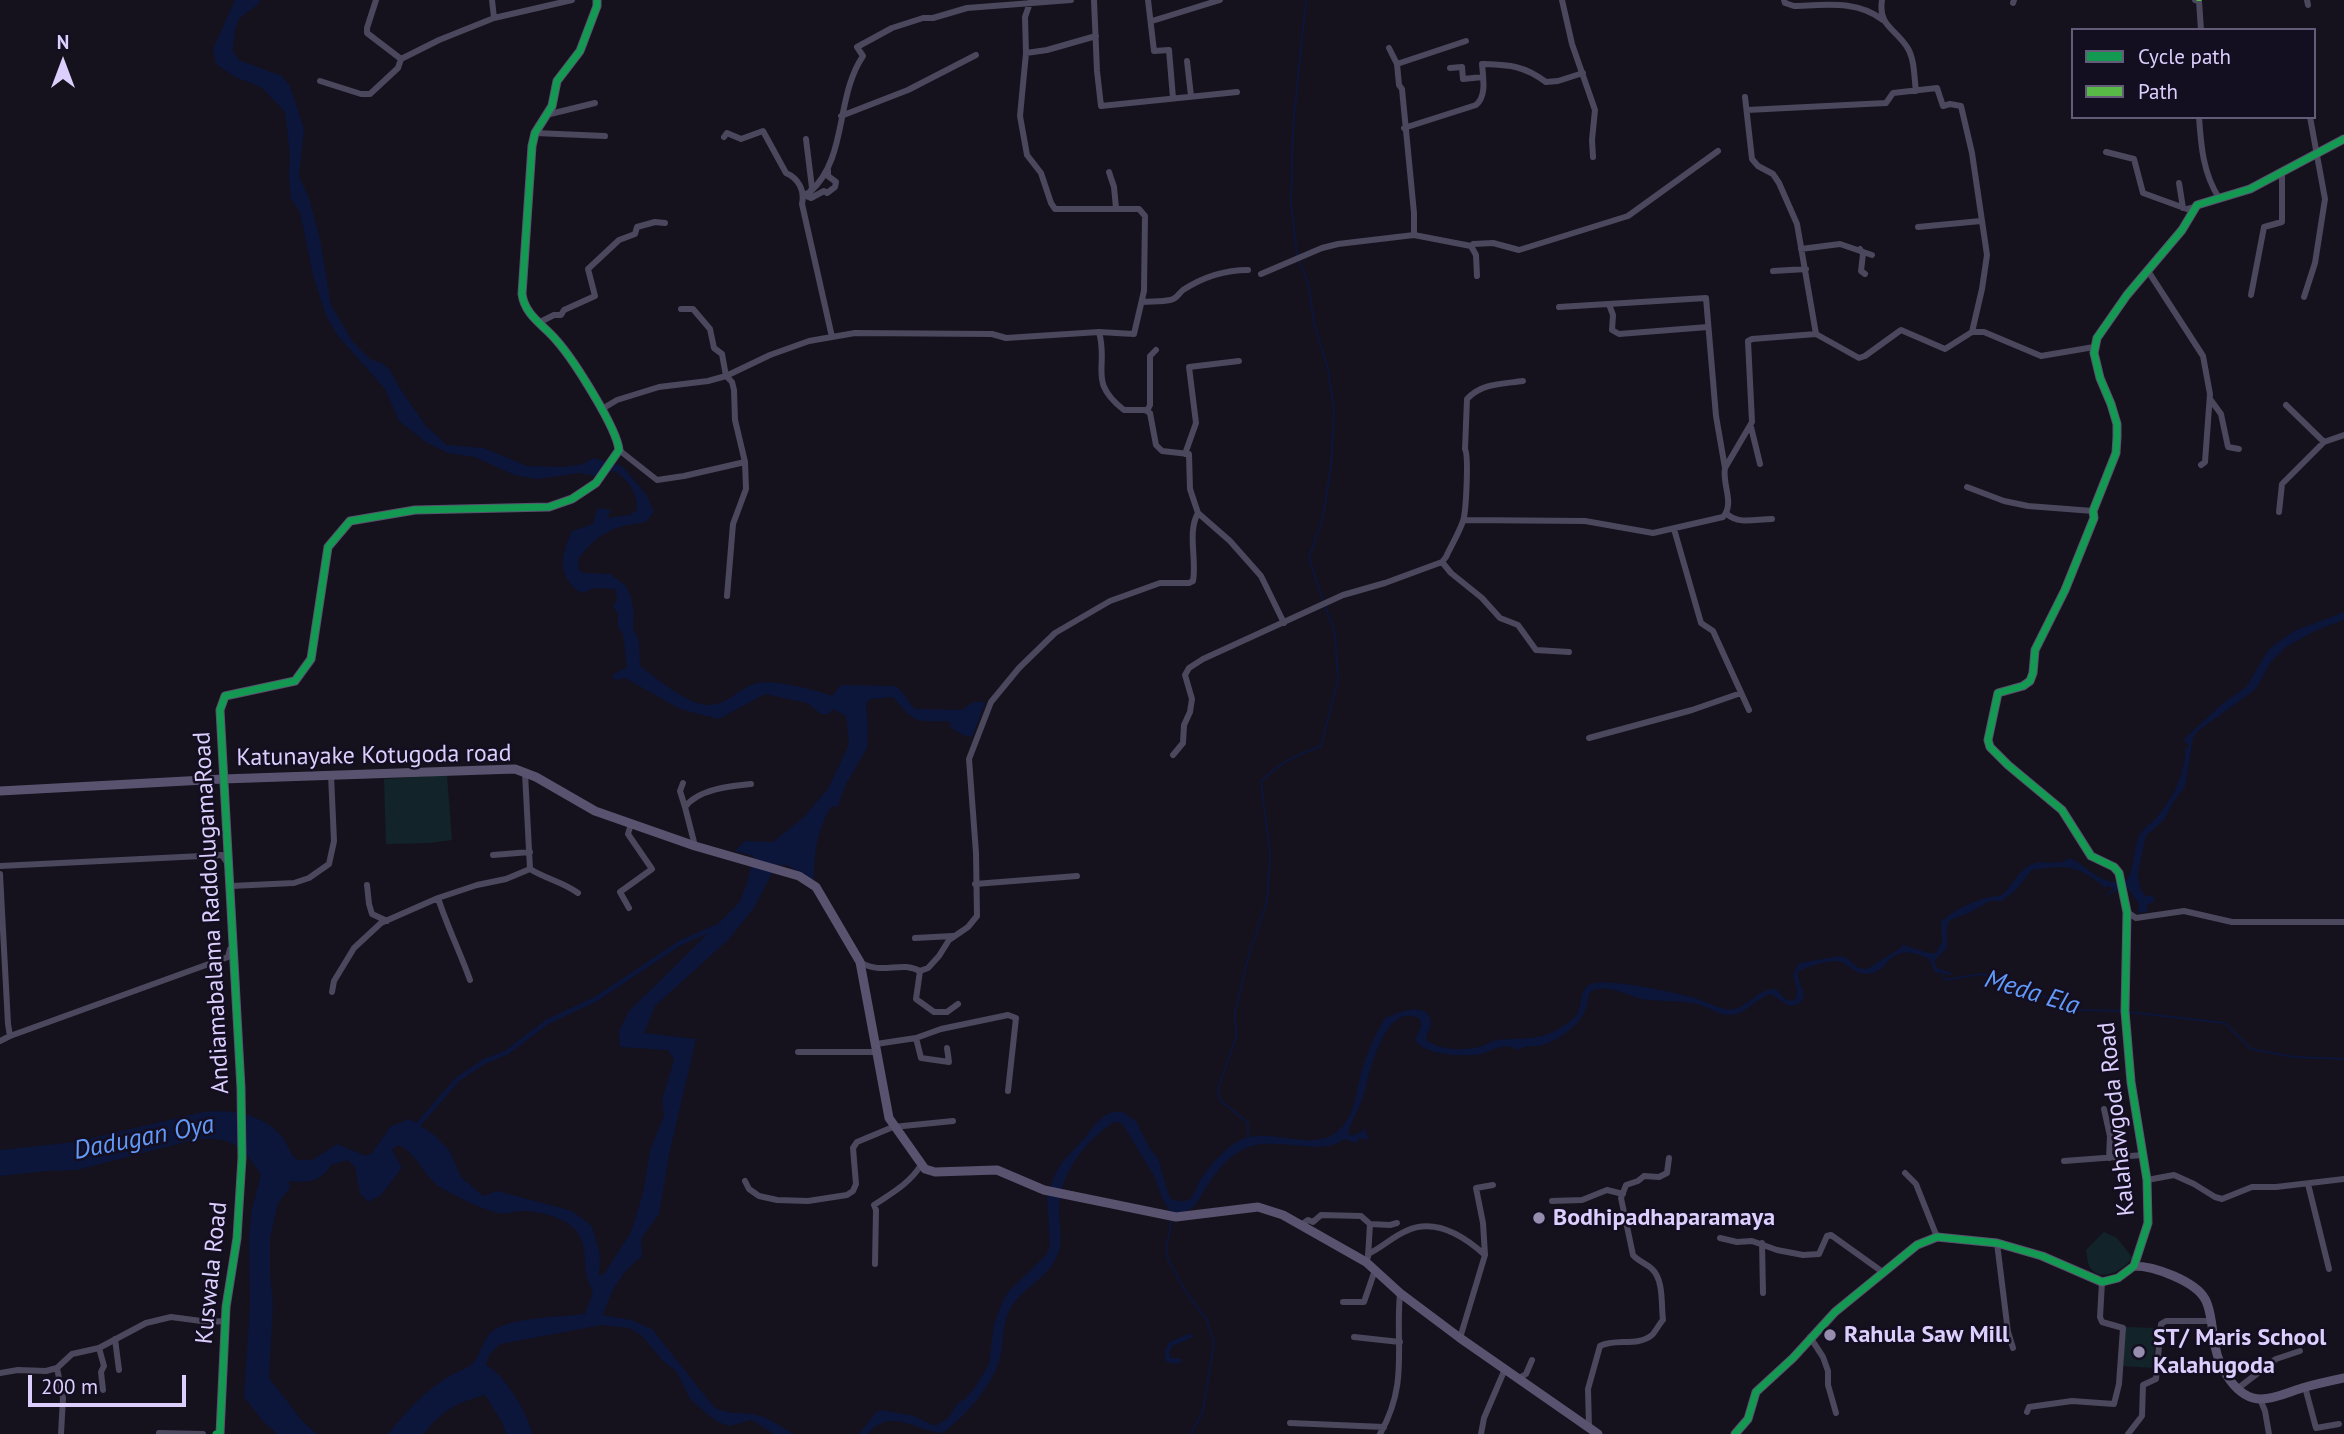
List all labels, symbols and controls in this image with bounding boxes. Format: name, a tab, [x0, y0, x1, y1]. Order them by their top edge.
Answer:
north arrow	[28, 28, 98, 98]
legend	[2071, 28, 2316, 119]
text: N	[57, 30, 69, 54]
text: Cycle path	[2138, 43, 2231, 70]
text: Path	[2138, 78, 2178, 105]
street label: Andiamabalama RaddolugamaRoad	[188, 731, 236, 1095]
street label: Katunayake Kotugoda road	[236, 739, 512, 773]
water label: Meda Ela	[1981, 964, 2083, 1022]
street label: Kalahawgoda Road	[2092, 1021, 2142, 1217]
water label: Dadugan Oya	[71, 1109, 217, 1167]
street label: Kuswala Road	[190, 1201, 234, 1345]
place label: Bodhipadhaparamaya	[1553, 1204, 1775, 1232]
marker: Bodhipadhaparamaya	[1531, 1210, 1547, 1226]
place label: Rahula Saw Mill	[1844, 1321, 2009, 1349]
place label: ST/ Maris School Kalahugoda	[2153, 1324, 2326, 1380]
marker: Rahula Saw Mill	[1822, 1327, 1838, 1343]
marker: ST/ Maris School Kalahugoda	[2131, 1344, 2147, 1360]
scale bar	[32, 1360, 189, 1404]
text: 200 m	[41, 1373, 98, 1400]

